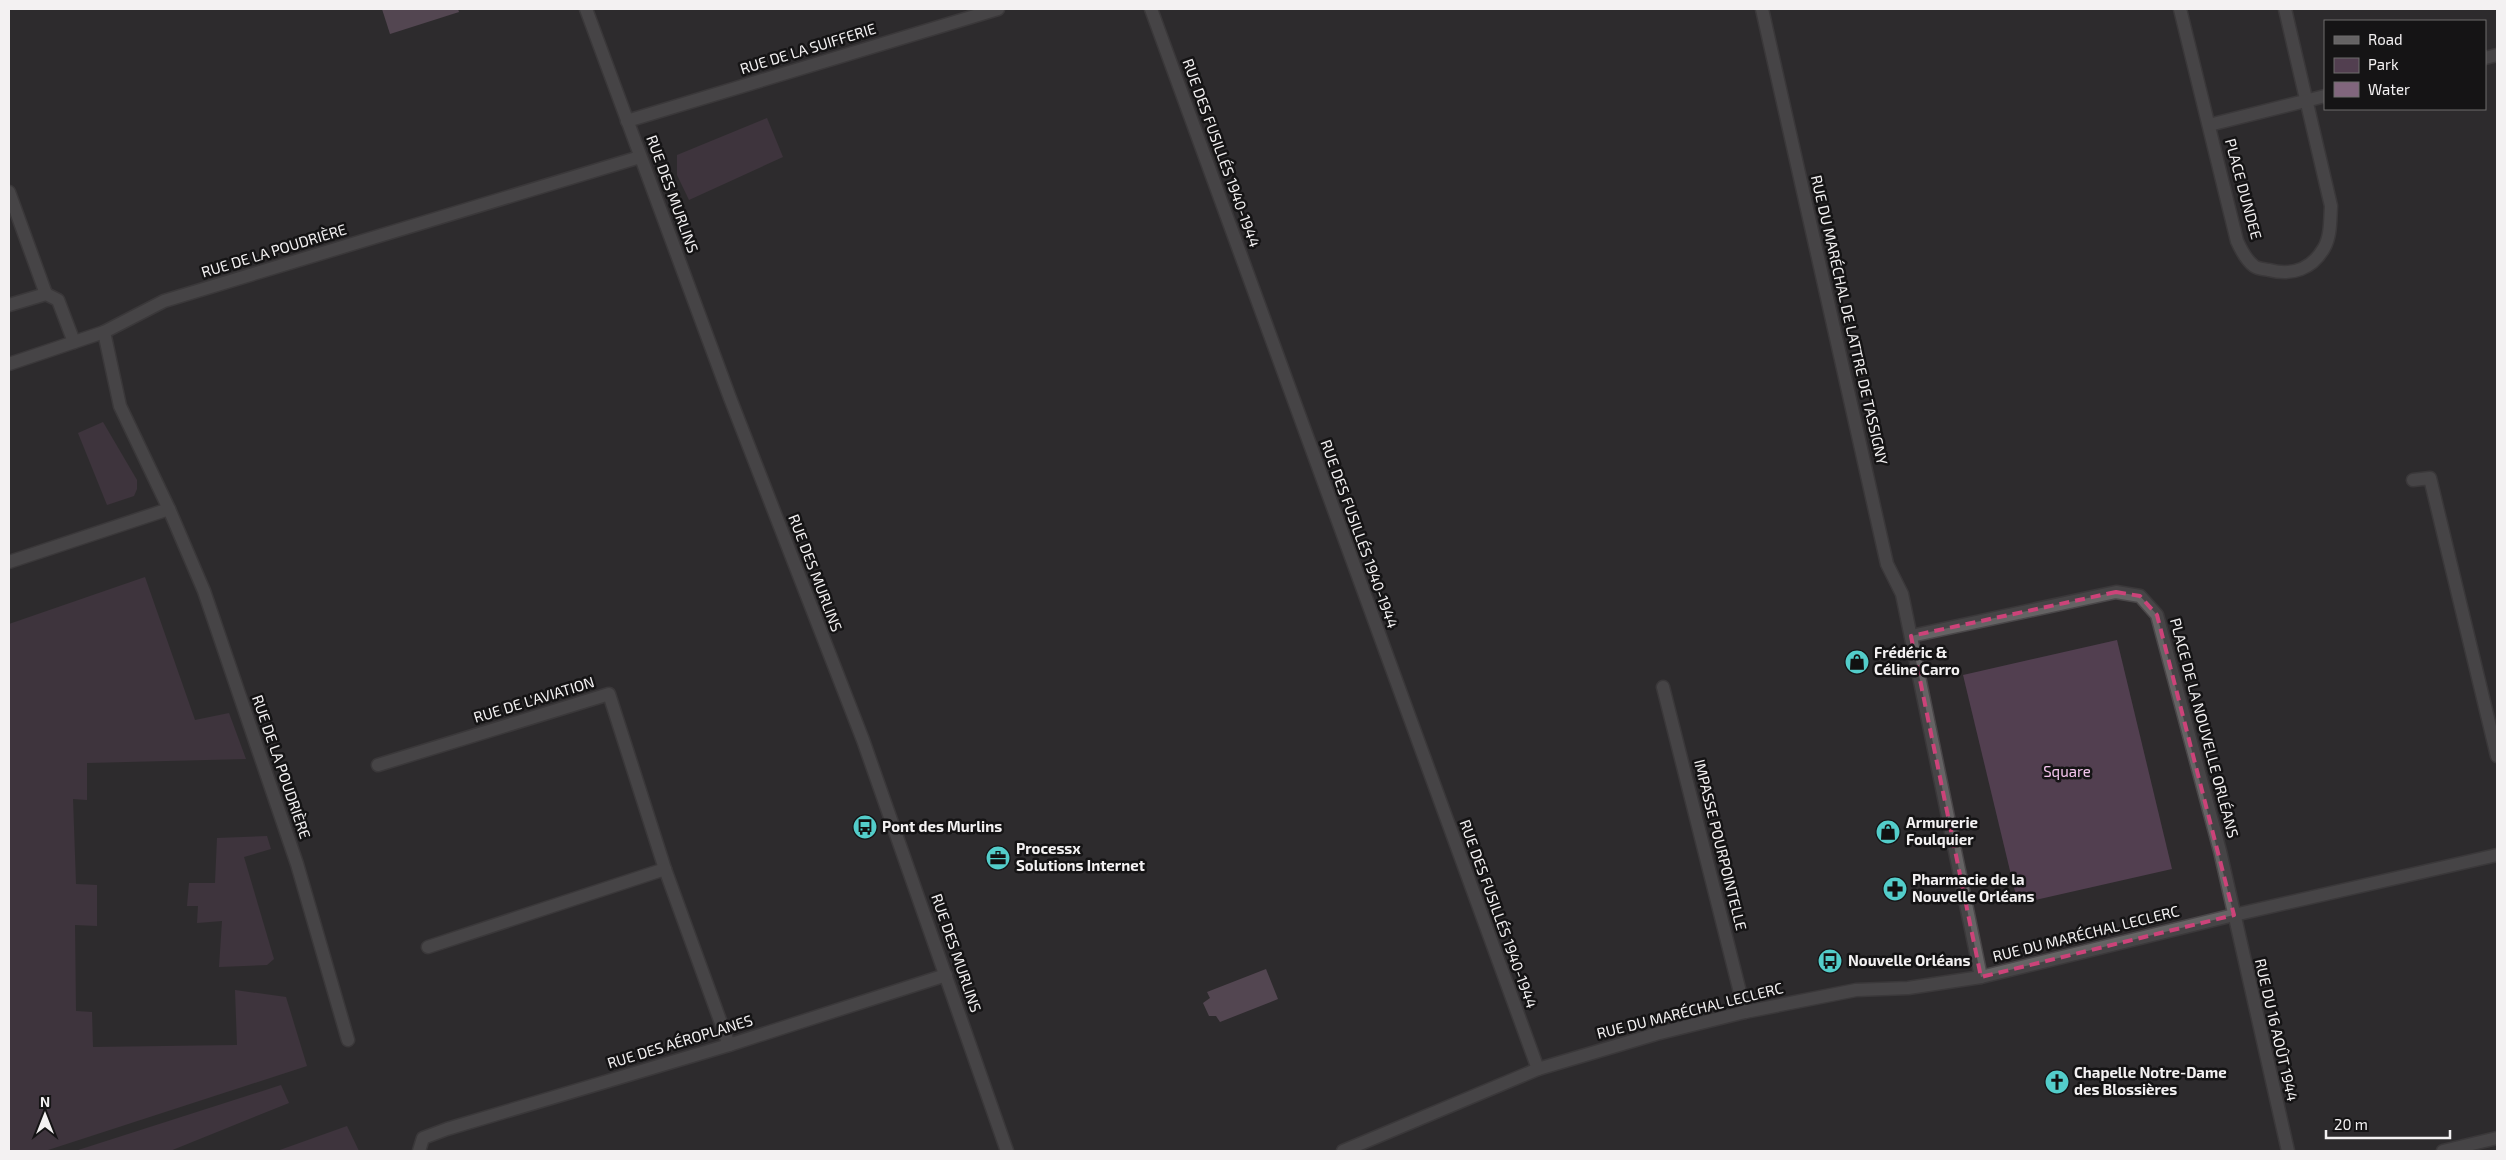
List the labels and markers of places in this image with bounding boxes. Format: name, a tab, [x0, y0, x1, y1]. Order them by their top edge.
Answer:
place label: Frédéric & Céline Carro	[1874, 643, 1960, 678]
shop icon: Frédéric & Céline Carro	[1844, 649, 1870, 675]
place label: Armurerie Foulquier	[1906, 813, 1978, 848]
bus stop icon: Pont des Murlins	[852, 814, 878, 840]
place label: Pont des Murlins	[882, 817, 1002, 835]
shop icon: Armurerie Foulquier	[1875, 819, 1901, 845]
place label: Processx Solutions Internet	[1016, 839, 1145, 874]
office icon: Processx Solutions Internet	[985, 845, 1011, 871]
place label: Pharmacie de la Nouvelle Orléans	[1912, 870, 2035, 905]
pharmacy icon: Pharmacie de la Nouvelle Orléans	[1882, 876, 1908, 902]
bus stop icon: Nouvelle Orléans	[1817, 948, 1843, 974]
place label: Nouvelle Orléans	[1848, 951, 1971, 969]
place label: Chapelle Notre-Dame des Blossières	[2074, 1063, 2227, 1098]
church icon: Chapelle Notre-Dame des Blossières	[2044, 1069, 2070, 1095]

